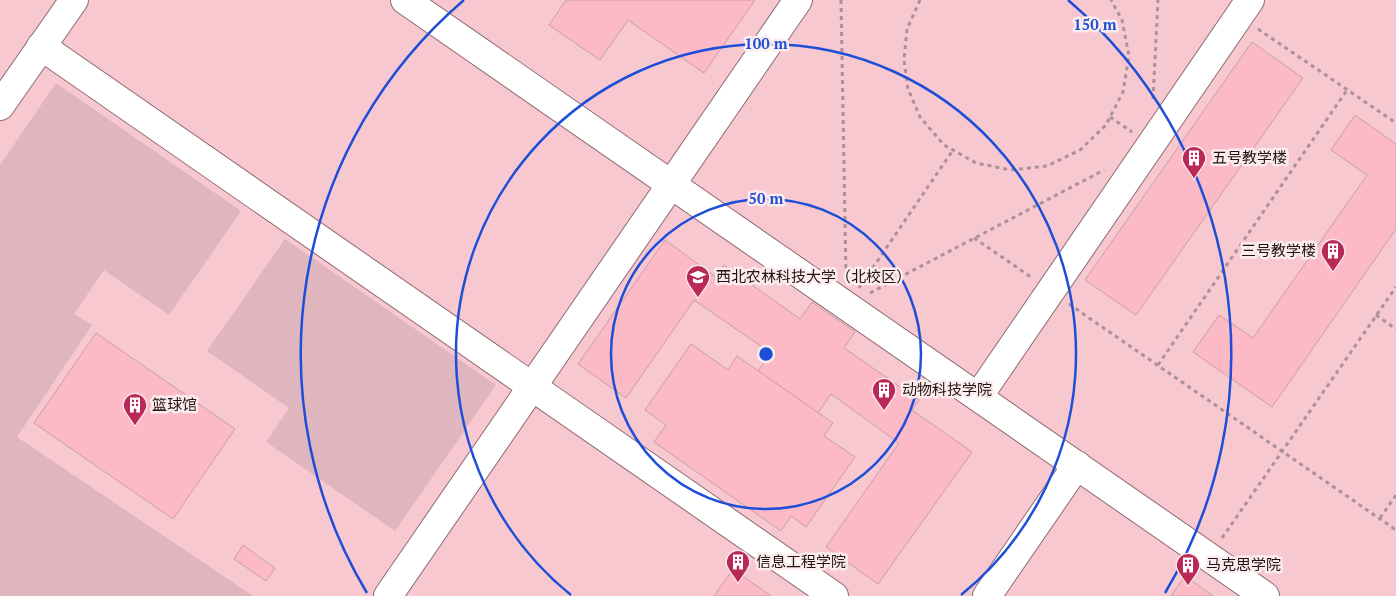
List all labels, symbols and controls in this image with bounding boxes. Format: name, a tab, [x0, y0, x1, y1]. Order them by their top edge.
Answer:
text: 150 m	[1073, 14, 1117, 34]
text: 100 m	[744, 33, 788, 53]
building icon: 五号教学楼	[1181, 145, 1207, 179]
place label: 五号教学楼	[1212, 147, 1287, 167]
text: 50 m	[749, 188, 784, 208]
building icon: 三号教学楼	[1320, 238, 1346, 272]
place label: 三号教学楼	[1241, 240, 1316, 260]
school or university icon: 西北农林科技大学（北校区）	[685, 264, 711, 298]
place label: 西北农林科技大学（北校区）	[716, 266, 911, 286]
centre of rings	[757, 345, 775, 363]
building icon: 动物科技学院	[871, 377, 897, 411]
place label: 动物科技学院	[902, 379, 992, 399]
building icon: 篮球馆	[122, 392, 148, 426]
place label: 篮球馆	[152, 394, 197, 414]
building icon: 信息工程学院	[725, 549, 751, 583]
place label: 信息工程学院	[756, 551, 846, 571]
building icon: 马克思学院	[1175, 552, 1201, 586]
place label: 马克思学院	[1206, 554, 1281, 574]

